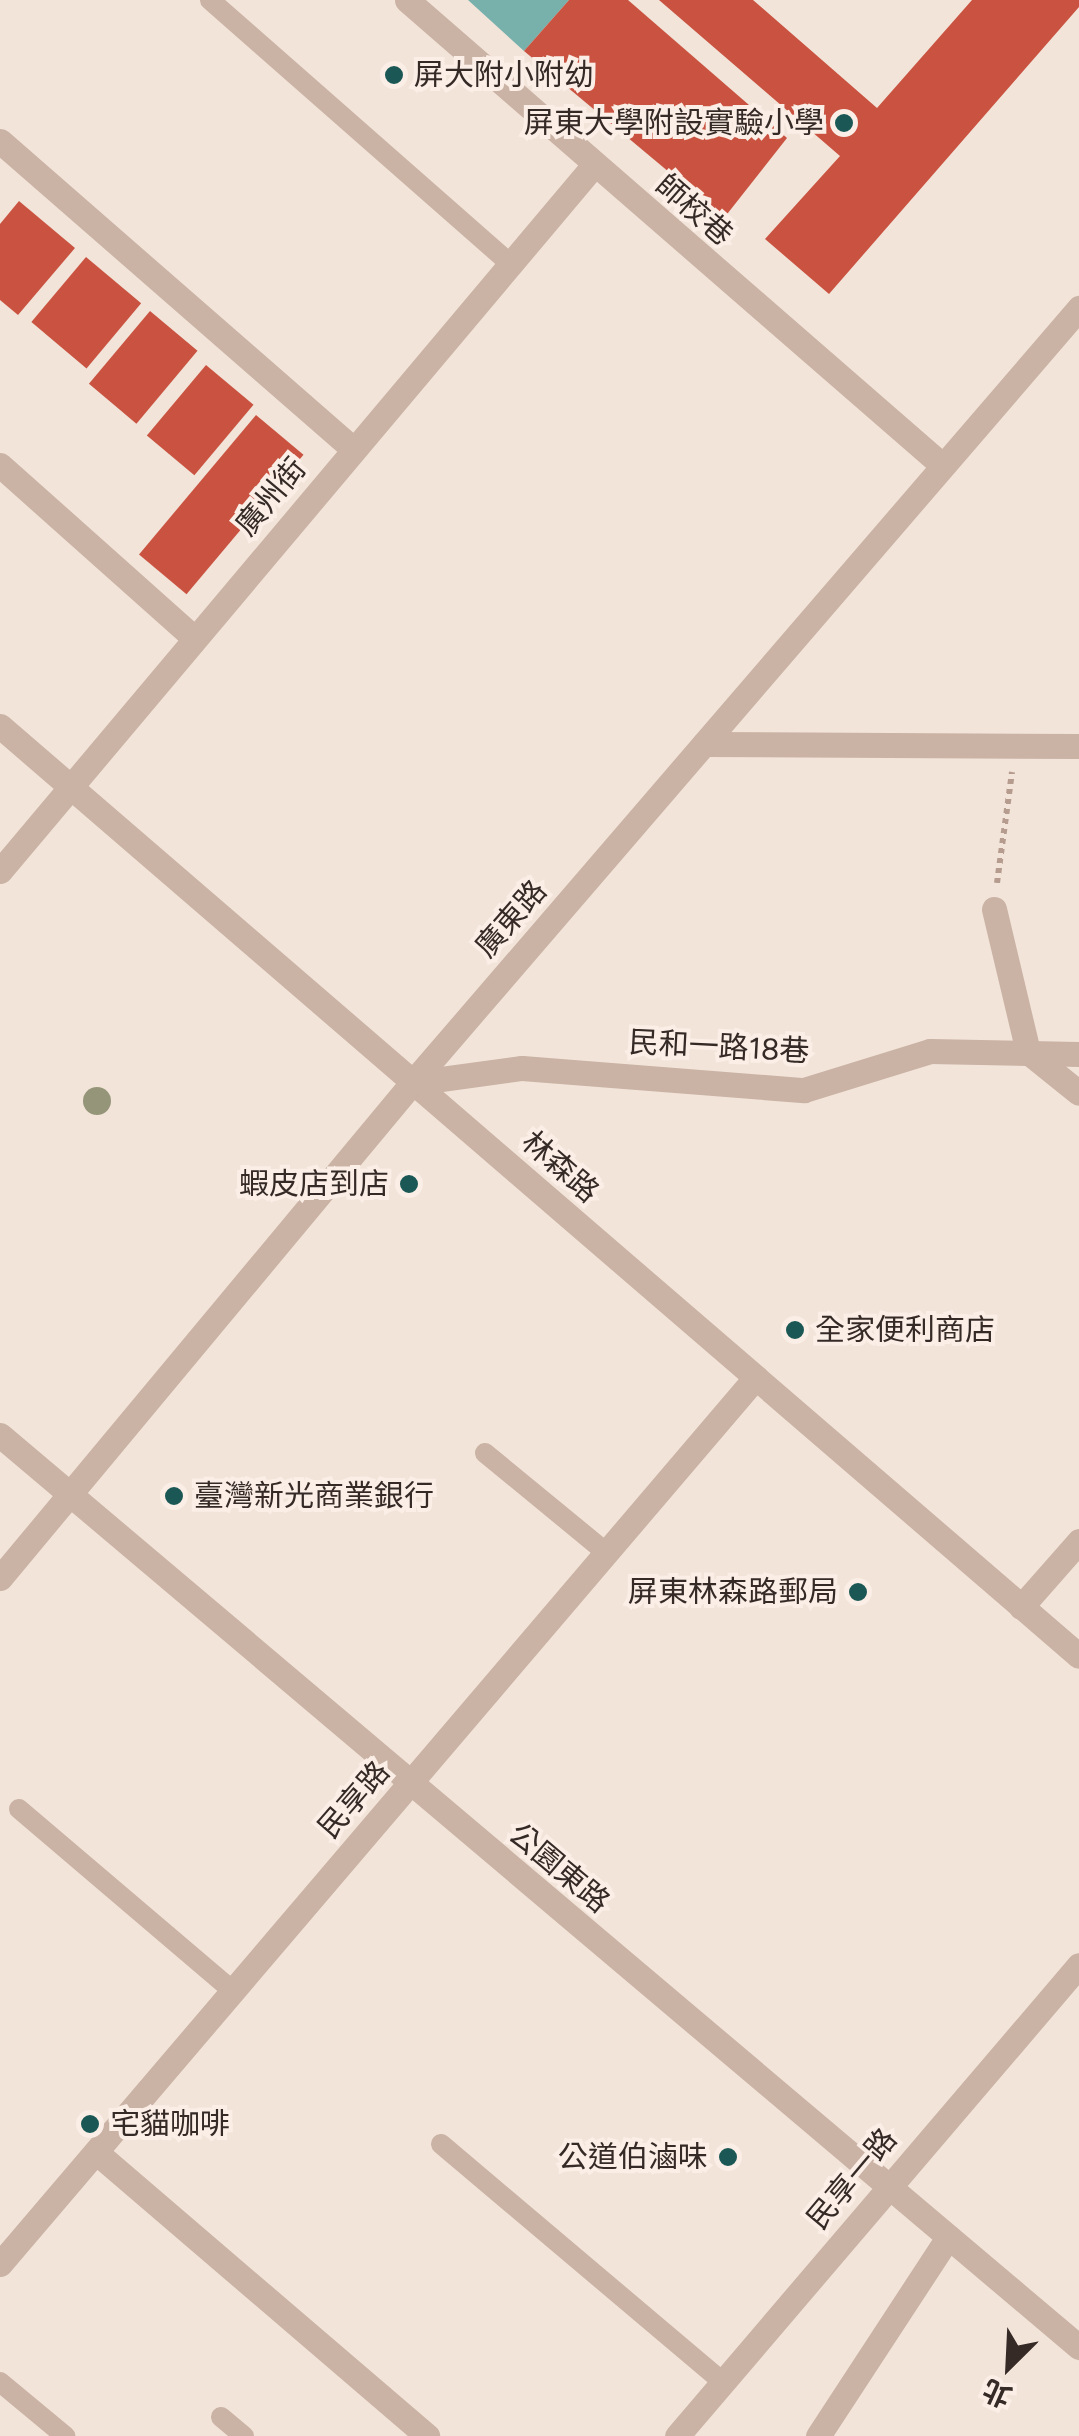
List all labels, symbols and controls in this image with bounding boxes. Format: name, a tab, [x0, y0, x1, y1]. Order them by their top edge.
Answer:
place label: 屏大附小附幼	[414, 57, 594, 93]
marker: 屏大附小附幼	[383, 64, 405, 86]
place label: 屏東大學附設實驗小學	[524, 105, 824, 141]
marker: 屏東大學附設實驗小學	[833, 112, 855, 134]
street label: 師校巷	[648, 167, 740, 253]
street label: 廣州街	[228, 451, 314, 543]
street label: 廣東路	[468, 873, 554, 965]
street label: 民和一路18巷	[628, 1024, 810, 1070]
street label: 林森路	[514, 1124, 606, 1210]
place label: 蝦皮店到店	[239, 1166, 389, 1202]
marker: 蝦皮店到店	[398, 1173, 420, 1195]
place label: 全家便利商店	[815, 1312, 995, 1348]
marker: 全家便利商店	[784, 1319, 806, 1341]
place label: 臺灣新光商業銀行	[194, 1478, 434, 1514]
marker: 臺灣新光商業銀行	[163, 1485, 185, 1507]
place label: 屏東林森路郵局	[628, 1574, 838, 1610]
marker: 屏東林森路郵局	[847, 1581, 869, 1603]
street label: 民享路	[311, 1754, 397, 1846]
street label: 公園東路	[501, 1816, 617, 1920]
place label: 宅貓咖啡	[110, 2106, 230, 2142]
marker: 宅貓咖啡	[79, 2113, 101, 2135]
street label: 民享一路	[800, 2121, 904, 2237]
place label: 公道伯滷味	[558, 2139, 708, 2175]
marker: 公道伯滷味	[717, 2146, 739, 2168]
north arrow	[959, 2316, 1059, 2416]
text: 北	[977, 2372, 1017, 2415]

